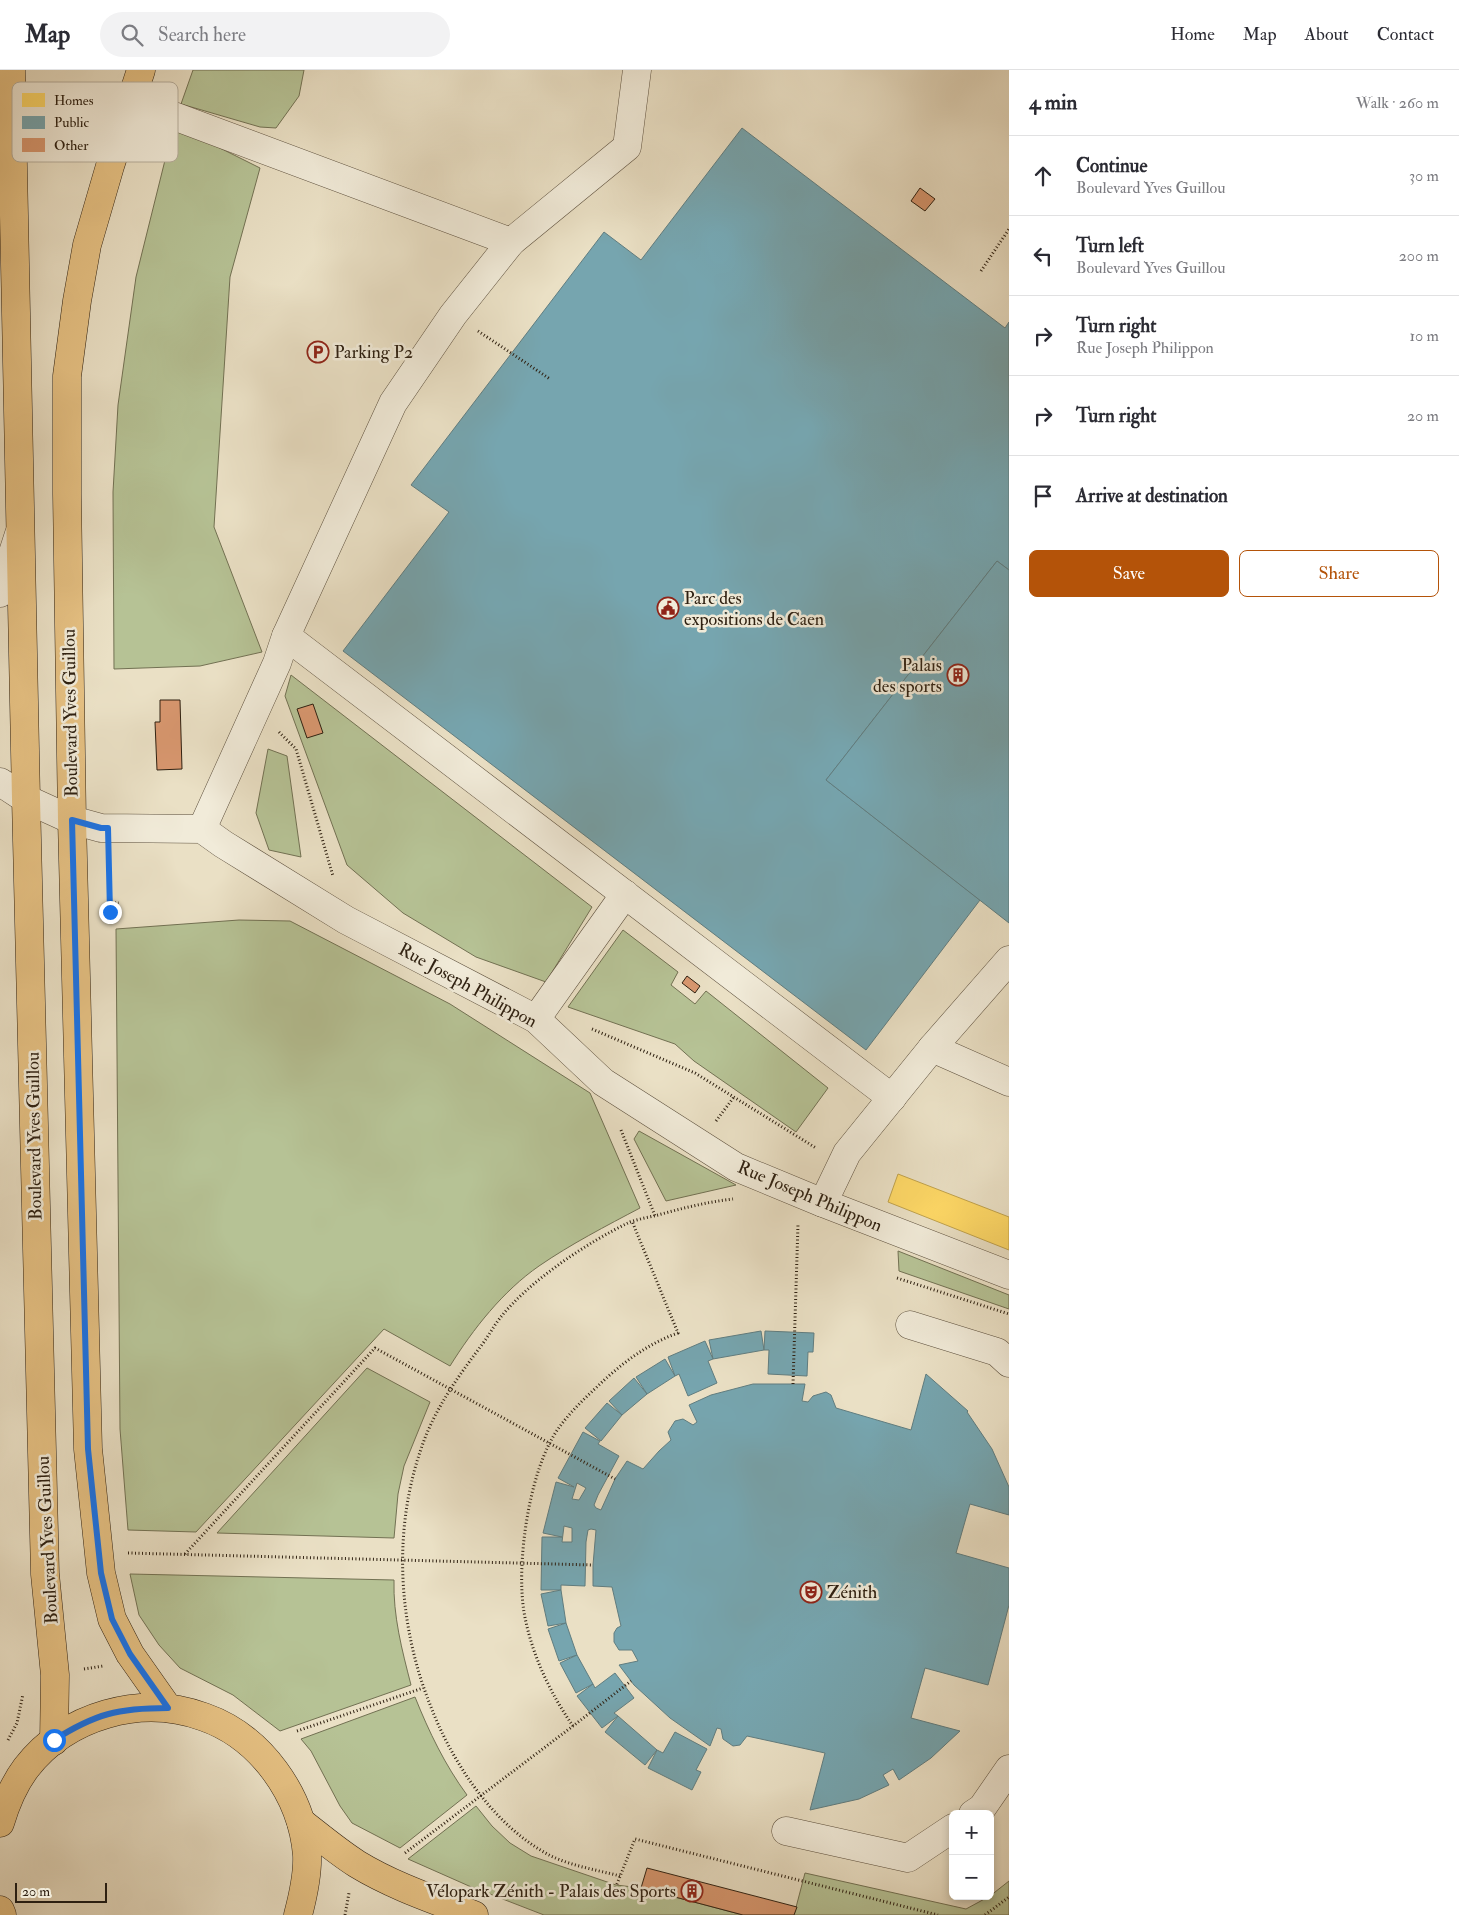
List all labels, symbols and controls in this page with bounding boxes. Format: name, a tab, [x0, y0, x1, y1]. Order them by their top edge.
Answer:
search box	[100, 12, 450, 57]
text: Map	[25, 19, 70, 50]
icon: search	[118, 21, 146, 49]
text: Search here	[158, 23, 246, 47]
text: Home	[1170, 23, 1215, 46]
text: Map	[1243, 23, 1277, 46]
text: About	[1305, 23, 1349, 46]
text: Contact	[1377, 23, 1434, 46]
legend	[12, 82, 178, 162]
text: 4 min	[1029, 89, 1077, 116]
text: Homes	[54, 92, 94, 109]
text: Walk · 260 m	[1356, 93, 1439, 113]
text: Public	[54, 114, 89, 131]
text: Other	[54, 137, 89, 154]
text: Continue	[1076, 154, 1147, 178]
icon: ahead	[1029, 162, 1057, 190]
text: 30 m	[1409, 166, 1439, 186]
text: Boulevard Yves Guillou	[1076, 178, 1226, 198]
text: Turn left	[1076, 234, 1144, 258]
icon: left	[1029, 242, 1057, 270]
text: 200 m	[1399, 246, 1439, 266]
text: Boulevard Yves Guillou	[1076, 258, 1226, 278]
text: Turn right	[1076, 314, 1156, 338]
icon: right	[1029, 322, 1057, 350]
text: 10 m	[1409, 326, 1439, 346]
text: Rue Joseph Philippon	[1076, 338, 1214, 358]
parking icon: Parking P2	[306, 340, 330, 364]
place label: Parking P2	[334, 341, 413, 364]
icon: right	[1029, 402, 1057, 430]
text: Turn right	[1076, 404, 1156, 428]
text: 20 m	[1407, 406, 1439, 426]
icon: arrive	[1029, 482, 1057, 510]
text: Arrive at destination	[1076, 484, 1228, 508]
button: Save	[1029, 550, 1229, 597]
button: Share	[1239, 550, 1439, 597]
place label: Parc des expositions de Caen	[684, 587, 824, 631]
public building icon: Parc des expositions de Caen	[656, 596, 680, 620]
street label: Boulevard Yves Guillou	[58, 629, 83, 797]
place label: Palais des sports	[873, 654, 942, 698]
building icon: Palais des sports	[946, 663, 970, 687]
route end	[99, 901, 122, 924]
street label: Rue Joseph Philippon	[394, 938, 541, 1033]
street label: Boulevard Yves Guillou	[22, 1052, 47, 1220]
street label: Rue Joseph Philippon	[734, 1156, 886, 1237]
street label: Boulevard Yves Guillou	[32, 1455, 63, 1625]
theatre icon: Zénith	[799, 1580, 823, 1604]
place label: Zénith	[827, 1581, 878, 1604]
route start	[43, 1729, 66, 1752]
map controls	[949, 1810, 994, 1900]
button: +	[949, 1810, 994, 1855]
button: −	[949, 1855, 994, 1900]
building icon: Vélopark Zénith - Palais des Sports	[680, 1879, 704, 1903]
scale bar	[15, 1880, 108, 1903]
place label: Vélopark Zénith - Palais des Sports	[426, 1880, 676, 1903]
text: 20 m	[22, 1883, 50, 1900]

